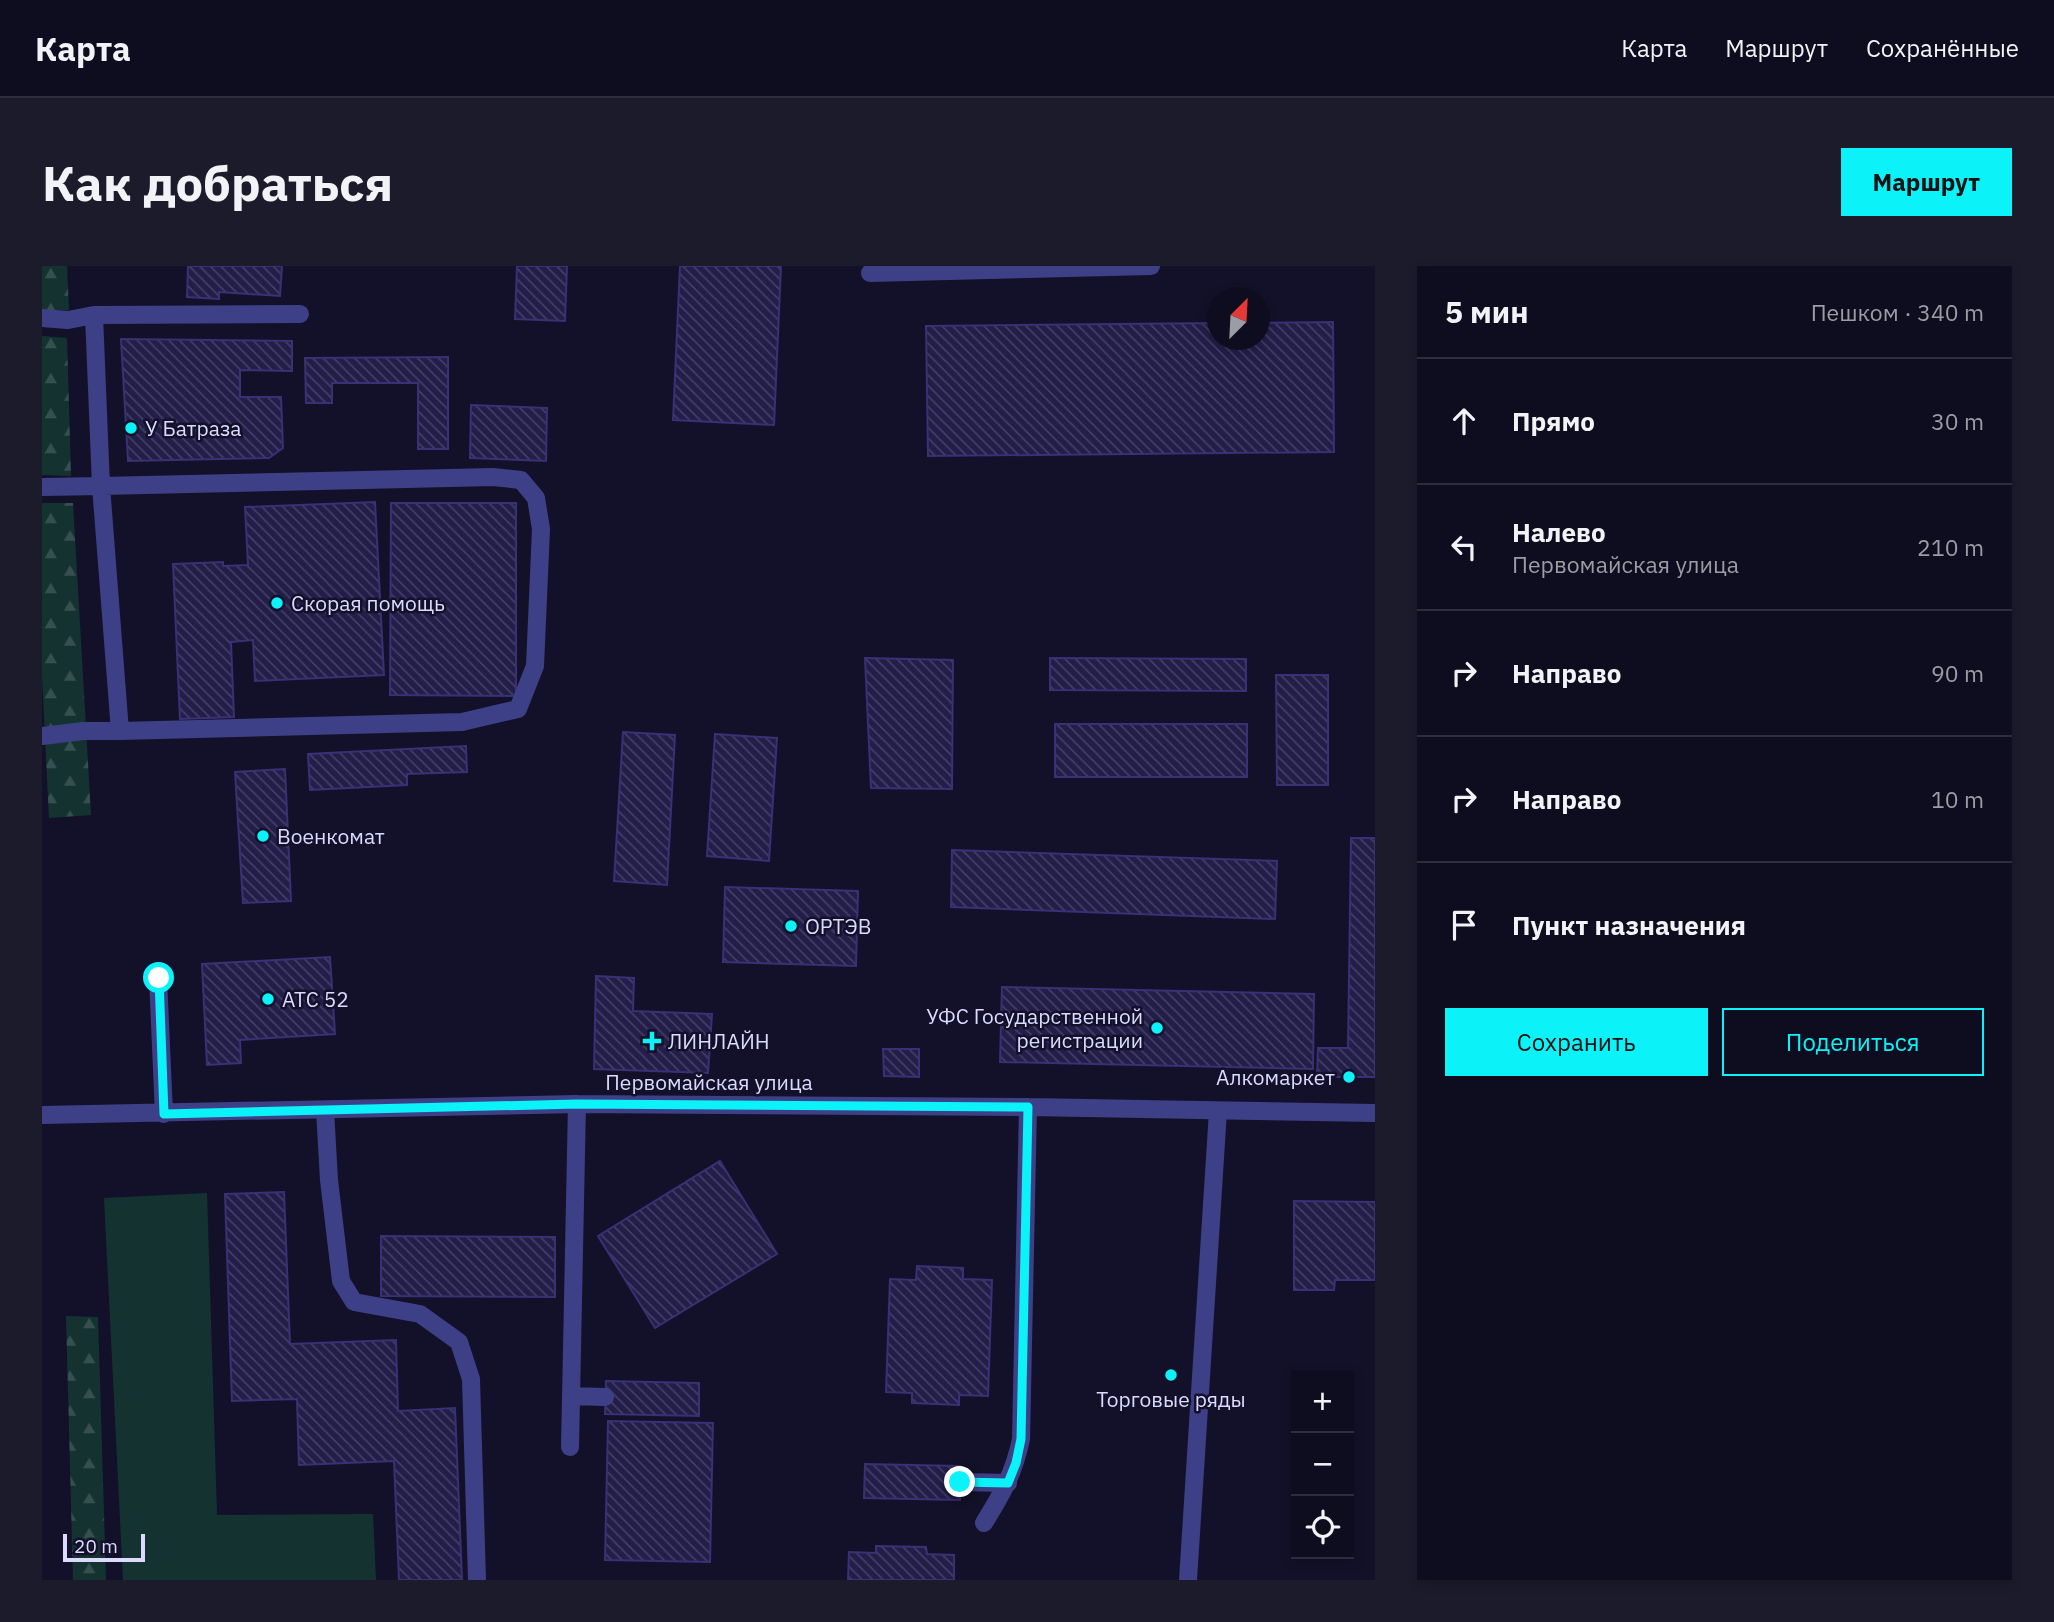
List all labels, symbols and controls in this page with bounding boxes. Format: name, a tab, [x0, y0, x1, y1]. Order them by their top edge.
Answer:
text: Карта	[35, 27, 131, 70]
text: Карта	[1621, 32, 1687, 64]
text: Маршрут	[1725, 32, 1828, 64]
text: Сохранённые	[1866, 32, 2019, 64]
button: Маршрут	[1841, 148, 2012, 216]
text: Как добраться	[42, 151, 393, 214]
north arrow	[1207, 287, 1270, 350]
text: 5 мин	[1445, 292, 1529, 331]
text: Пешком · 340 m	[1811, 297, 1984, 327]
icon: ahead	[1445, 402, 1483, 440]
text: Прямо	[1512, 404, 1595, 438]
text: 30 m	[1931, 406, 1984, 436]
place label: У Батраза	[145, 414, 242, 442]
marker: У Батраза	[123, 420, 139, 436]
text: Налево	[1512, 515, 1606, 549]
icon: left	[1445, 528, 1483, 566]
text: 210 m	[1917, 532, 1984, 562]
text: Первомайская улица	[1512, 549, 1739, 579]
place label: Скорая помощь	[291, 589, 445, 617]
marker: Скорая помощь	[269, 595, 285, 611]
icon: right	[1445, 654, 1483, 692]
text: Направо	[1512, 656, 1621, 690]
text: 90 m	[1931, 658, 1984, 688]
icon: right	[1445, 780, 1483, 818]
text: Направо	[1512, 782, 1621, 816]
text: 10 m	[1931, 784, 1984, 814]
place label: Военкомат	[277, 822, 385, 850]
marker: Военкомат	[255, 828, 271, 844]
icon: arrive	[1445, 906, 1483, 944]
text: Пункт назначения	[1512, 908, 1746, 942]
place label: ОРТЭВ	[805, 912, 872, 940]
marker: ОРТЭВ	[783, 918, 799, 934]
route start	[143, 962, 174, 993]
place label: АТС 52	[282, 985, 349, 1013]
marker: АТС 52	[260, 991, 276, 1007]
place label: УФС Государственной регистрации	[926, 1002, 1143, 1054]
button: Сохранить	[1445, 1008, 1708, 1076]
button: Поделиться	[1722, 1008, 1984, 1076]
marker: УФС Государственной регистрации	[1149, 1020, 1165, 1036]
place label: ЛИНЛАЙН	[668, 1027, 770, 1055]
marker: ЛИНЛАЙН	[642, 1031, 662, 1051]
place label: Алкомаркет	[1216, 1063, 1335, 1091]
street label: Первомайская улица	[605, 1068, 813, 1096]
marker: Алкомаркет	[1341, 1069, 1357, 1085]
marker: Торговые ряды	[1163, 1367, 1179, 1383]
map controls	[1291, 1370, 1354, 1559]
button: +	[1291, 1370, 1354, 1433]
place label: Торговые ряды	[1096, 1385, 1246, 1413]
button: −	[1291, 1433, 1354, 1496]
route end	[944, 1466, 975, 1497]
button: locate	[1291, 1496, 1354, 1559]
scale bar	[63, 1531, 145, 1563]
text: 20 m	[74, 1534, 118, 1558]

